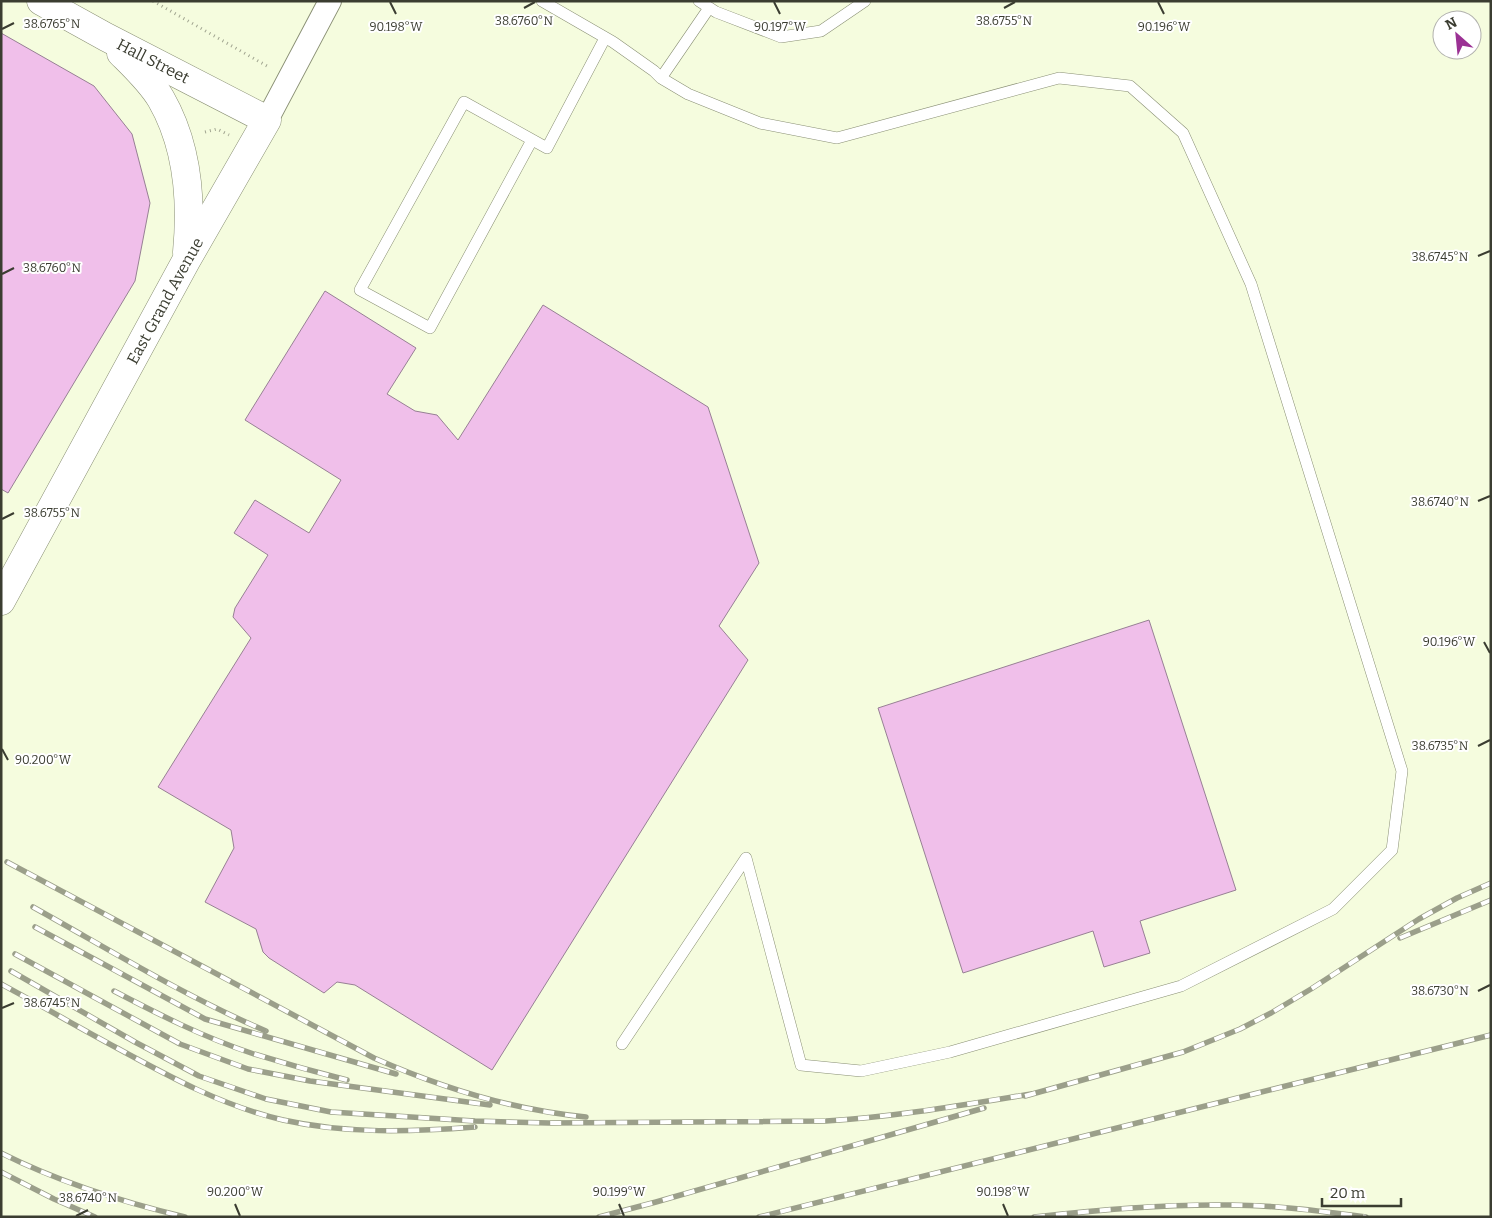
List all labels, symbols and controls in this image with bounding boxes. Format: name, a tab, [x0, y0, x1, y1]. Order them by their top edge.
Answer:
north arrow	[1432, 10, 1482, 60]
text: 38.6760°N	[495, 14, 553, 28]
text: 38.6755°N	[976, 14, 1032, 28]
text: N	[1443, 14, 1460, 34]
text: 38.6765°N	[24, 17, 81, 31]
text: 90.198°W	[370, 20, 423, 34]
text: 90.197°W	[754, 20, 807, 34]
text: 90.196°W	[1138, 20, 1191, 34]
street label: Hall Street	[114, 35, 193, 87]
street label: East Grand Avenue	[122, 234, 207, 367]
text: 38.6745°N	[1412, 250, 1469, 264]
text: 38.6760°N	[23, 261, 81, 275]
text: 38.6740°N	[1411, 495, 1469, 509]
text: 38.6755°N	[24, 506, 80, 520]
text: 90.196°W	[1423, 635, 1476, 649]
text: 38.6735°N	[1412, 739, 1469, 753]
text: 90.200°W	[15, 753, 72, 767]
text: 38.6730°N	[1411, 984, 1469, 998]
text: 38.6745°N	[24, 996, 81, 1010]
scale bar	[1322, 1176, 1401, 1208]
text: 20 m	[1330, 1184, 1366, 1202]
text: 90.200°W	[207, 1185, 264, 1199]
text: 90.199°W	[593, 1185, 646, 1199]
text: 90.198°W	[977, 1185, 1030, 1199]
text: 38.6740°N	[59, 1191, 117, 1205]

